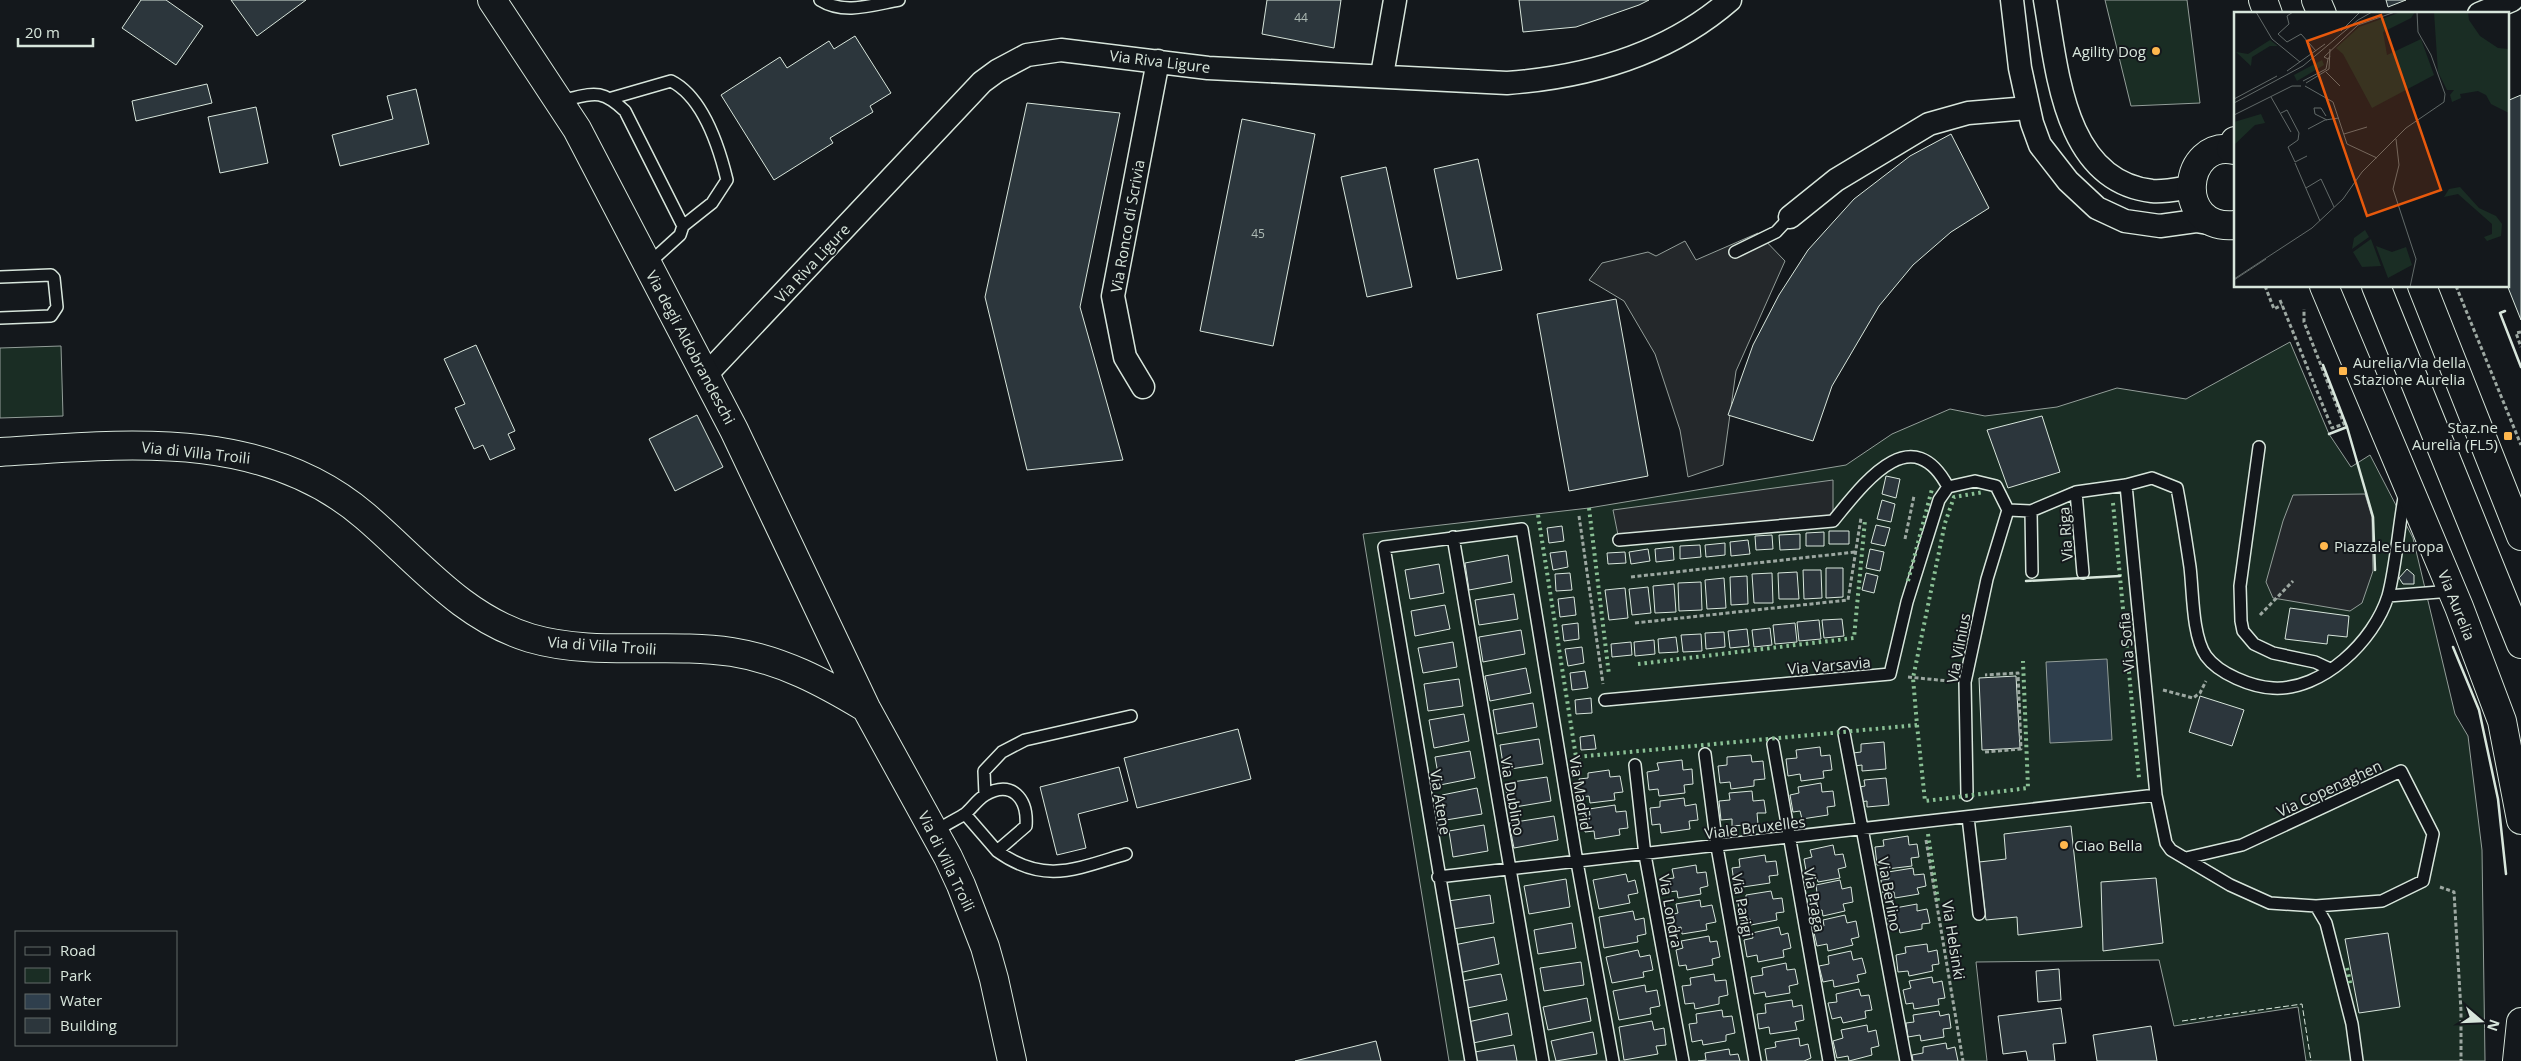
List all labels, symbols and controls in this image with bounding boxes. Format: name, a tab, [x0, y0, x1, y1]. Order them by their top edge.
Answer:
house number: 44	[1294, 9, 1308, 26]
inset map	[2234, 12, 2508, 288]
scale bar	[18, 15, 92, 47]
text: 20 m	[25, 22, 60, 42]
place label: Agility Dog	[2072, 41, 2146, 61]
street label: Via Riva Ligure	[1109, 45, 1211, 77]
marker: Agility Dog	[2150, 45, 2162, 57]
street label: Via Ronco di Scrivia	[1105, 158, 1149, 294]
street label: Via Riva Ligure	[770, 219, 854, 307]
house number: 45	[1251, 225, 1265, 242]
street label: Via degli Aldobrandeschi	[642, 267, 740, 427]
place label: Aurelia/Via della Stazione Aurelia	[2353, 352, 2466, 389]
marker: Aurelia/Via della Stazione Aurelia	[2337, 365, 2349, 377]
place label: Staz.ne Aurelia (FL5)	[2412, 417, 2498, 454]
marker: Staz.ne Aurelia (FL5)	[2502, 430, 2514, 442]
street label: Via di Villa Troili	[141, 436, 251, 468]
street label: Via Riga	[2053, 506, 2077, 562]
place label: Piazzale Europa	[2334, 536, 2444, 556]
marker: Piazzale Europa	[2318, 540, 2330, 552]
street label: Via Aurelia	[2434, 567, 2480, 643]
street label: Via Vilnius	[1941, 611, 1975, 685]
street label: Via Sofia	[2113, 612, 2139, 672]
street label: Via di Villa Troili	[547, 631, 657, 659]
street label: Via Varsavia	[1787, 651, 1871, 679]
street label: Via Madrid	[1565, 754, 1597, 832]
street label: Via Dublino	[1496, 755, 1530, 837]
street label: Via Copenaghen	[2273, 755, 2385, 821]
street label: Via Atene	[1426, 768, 1456, 836]
street label: Via di Villa Troili	[914, 808, 980, 914]
street label: Viale Bruxelles	[1703, 811, 1807, 843]
place label: Ciao Bella	[2074, 835, 2143, 855]
marker: Ciao Bella	[2058, 839, 2070, 851]
street label: Via Berlino	[1874, 855, 1906, 933]
street label: Via Praga	[1800, 866, 1830, 934]
street label: Via Parigi	[1728, 872, 1758, 938]
street label: Via Londra	[1655, 873, 1687, 949]
street label: Via Helsinki	[1938, 899, 1970, 981]
legend	[15, 931, 178, 1046]
text: Road	[60, 940, 96, 960]
text: Park	[60, 965, 91, 985]
text: Water	[60, 990, 102, 1010]
north arrow	[2456, 996, 2506, 1046]
text: Building	[60, 1015, 117, 1035]
text: N	[2483, 1017, 2505, 1034]

